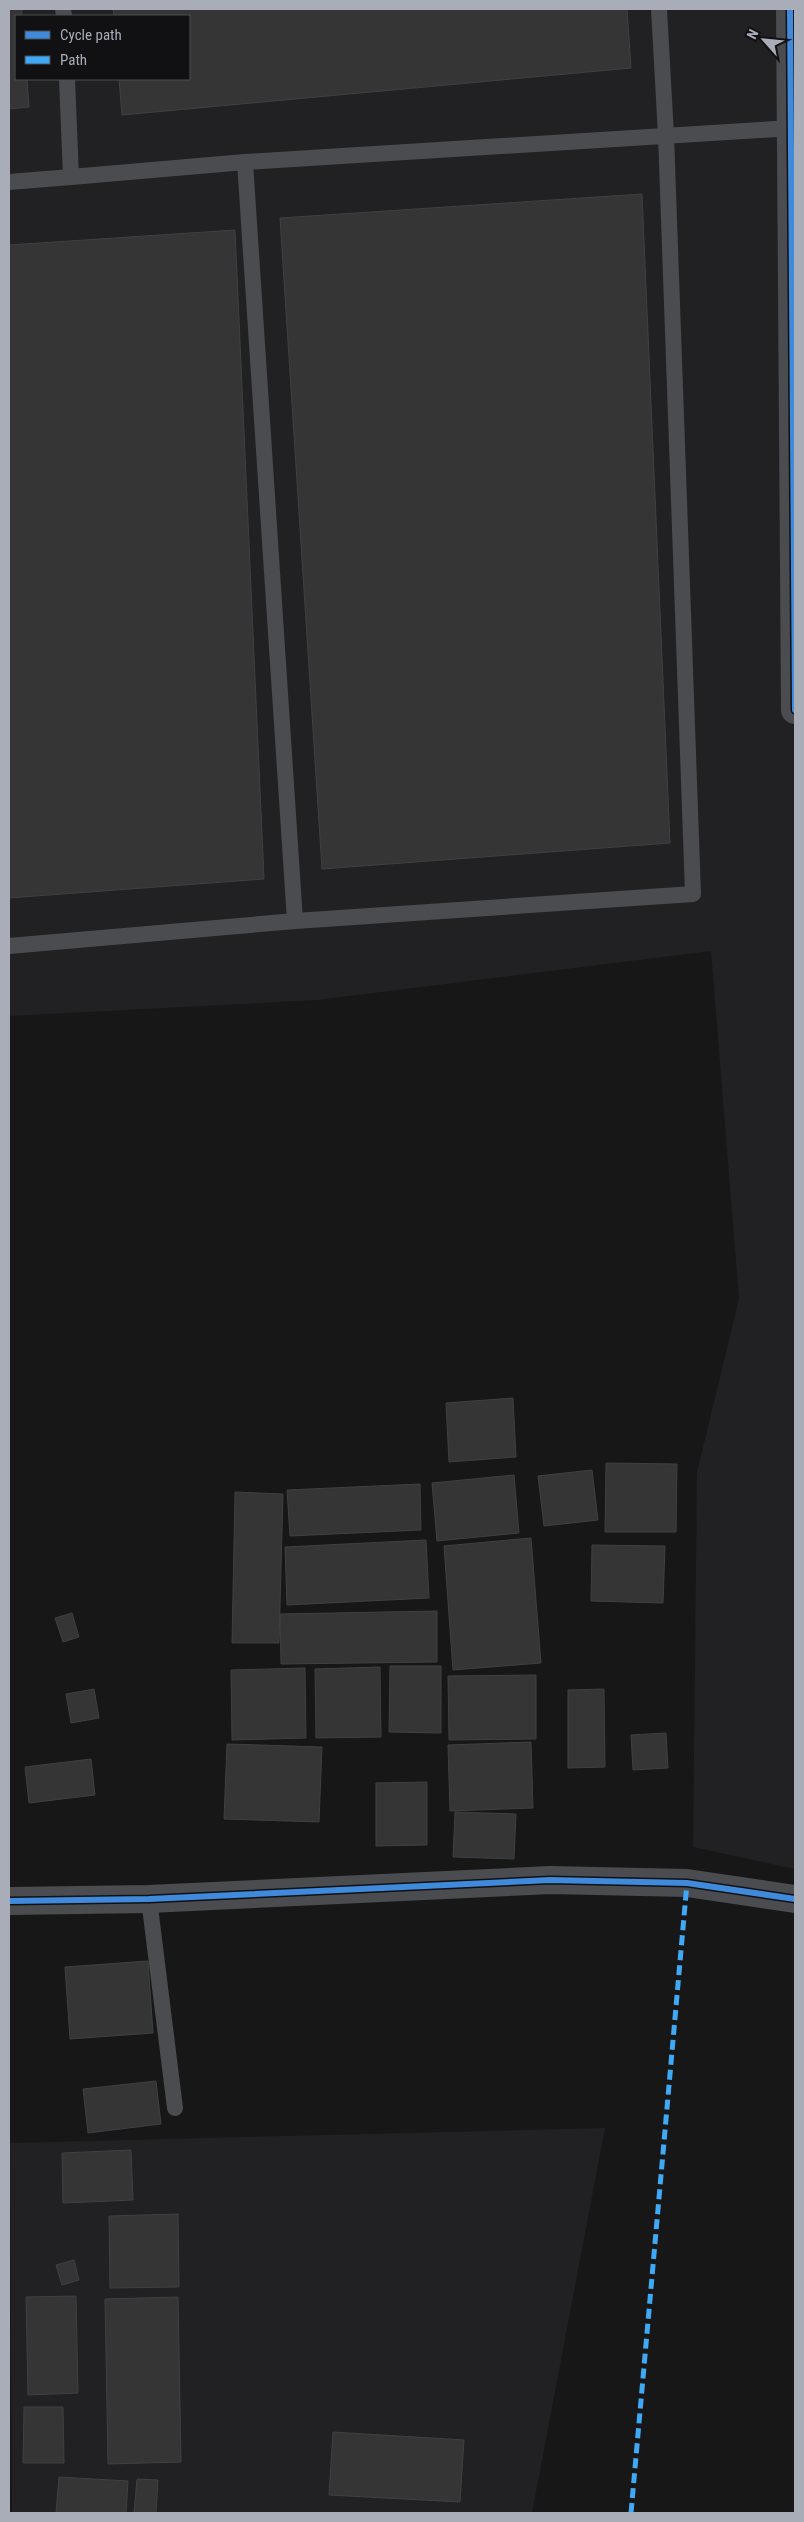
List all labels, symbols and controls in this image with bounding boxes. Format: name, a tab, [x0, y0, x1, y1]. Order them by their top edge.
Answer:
legend	[15, 15, 190, 80]
north arrow	[739, 15, 789, 65]
text: Cycle path	[60, 26, 122, 44]
text: N	[743, 27, 761, 42]
text: Path	[60, 51, 87, 69]

